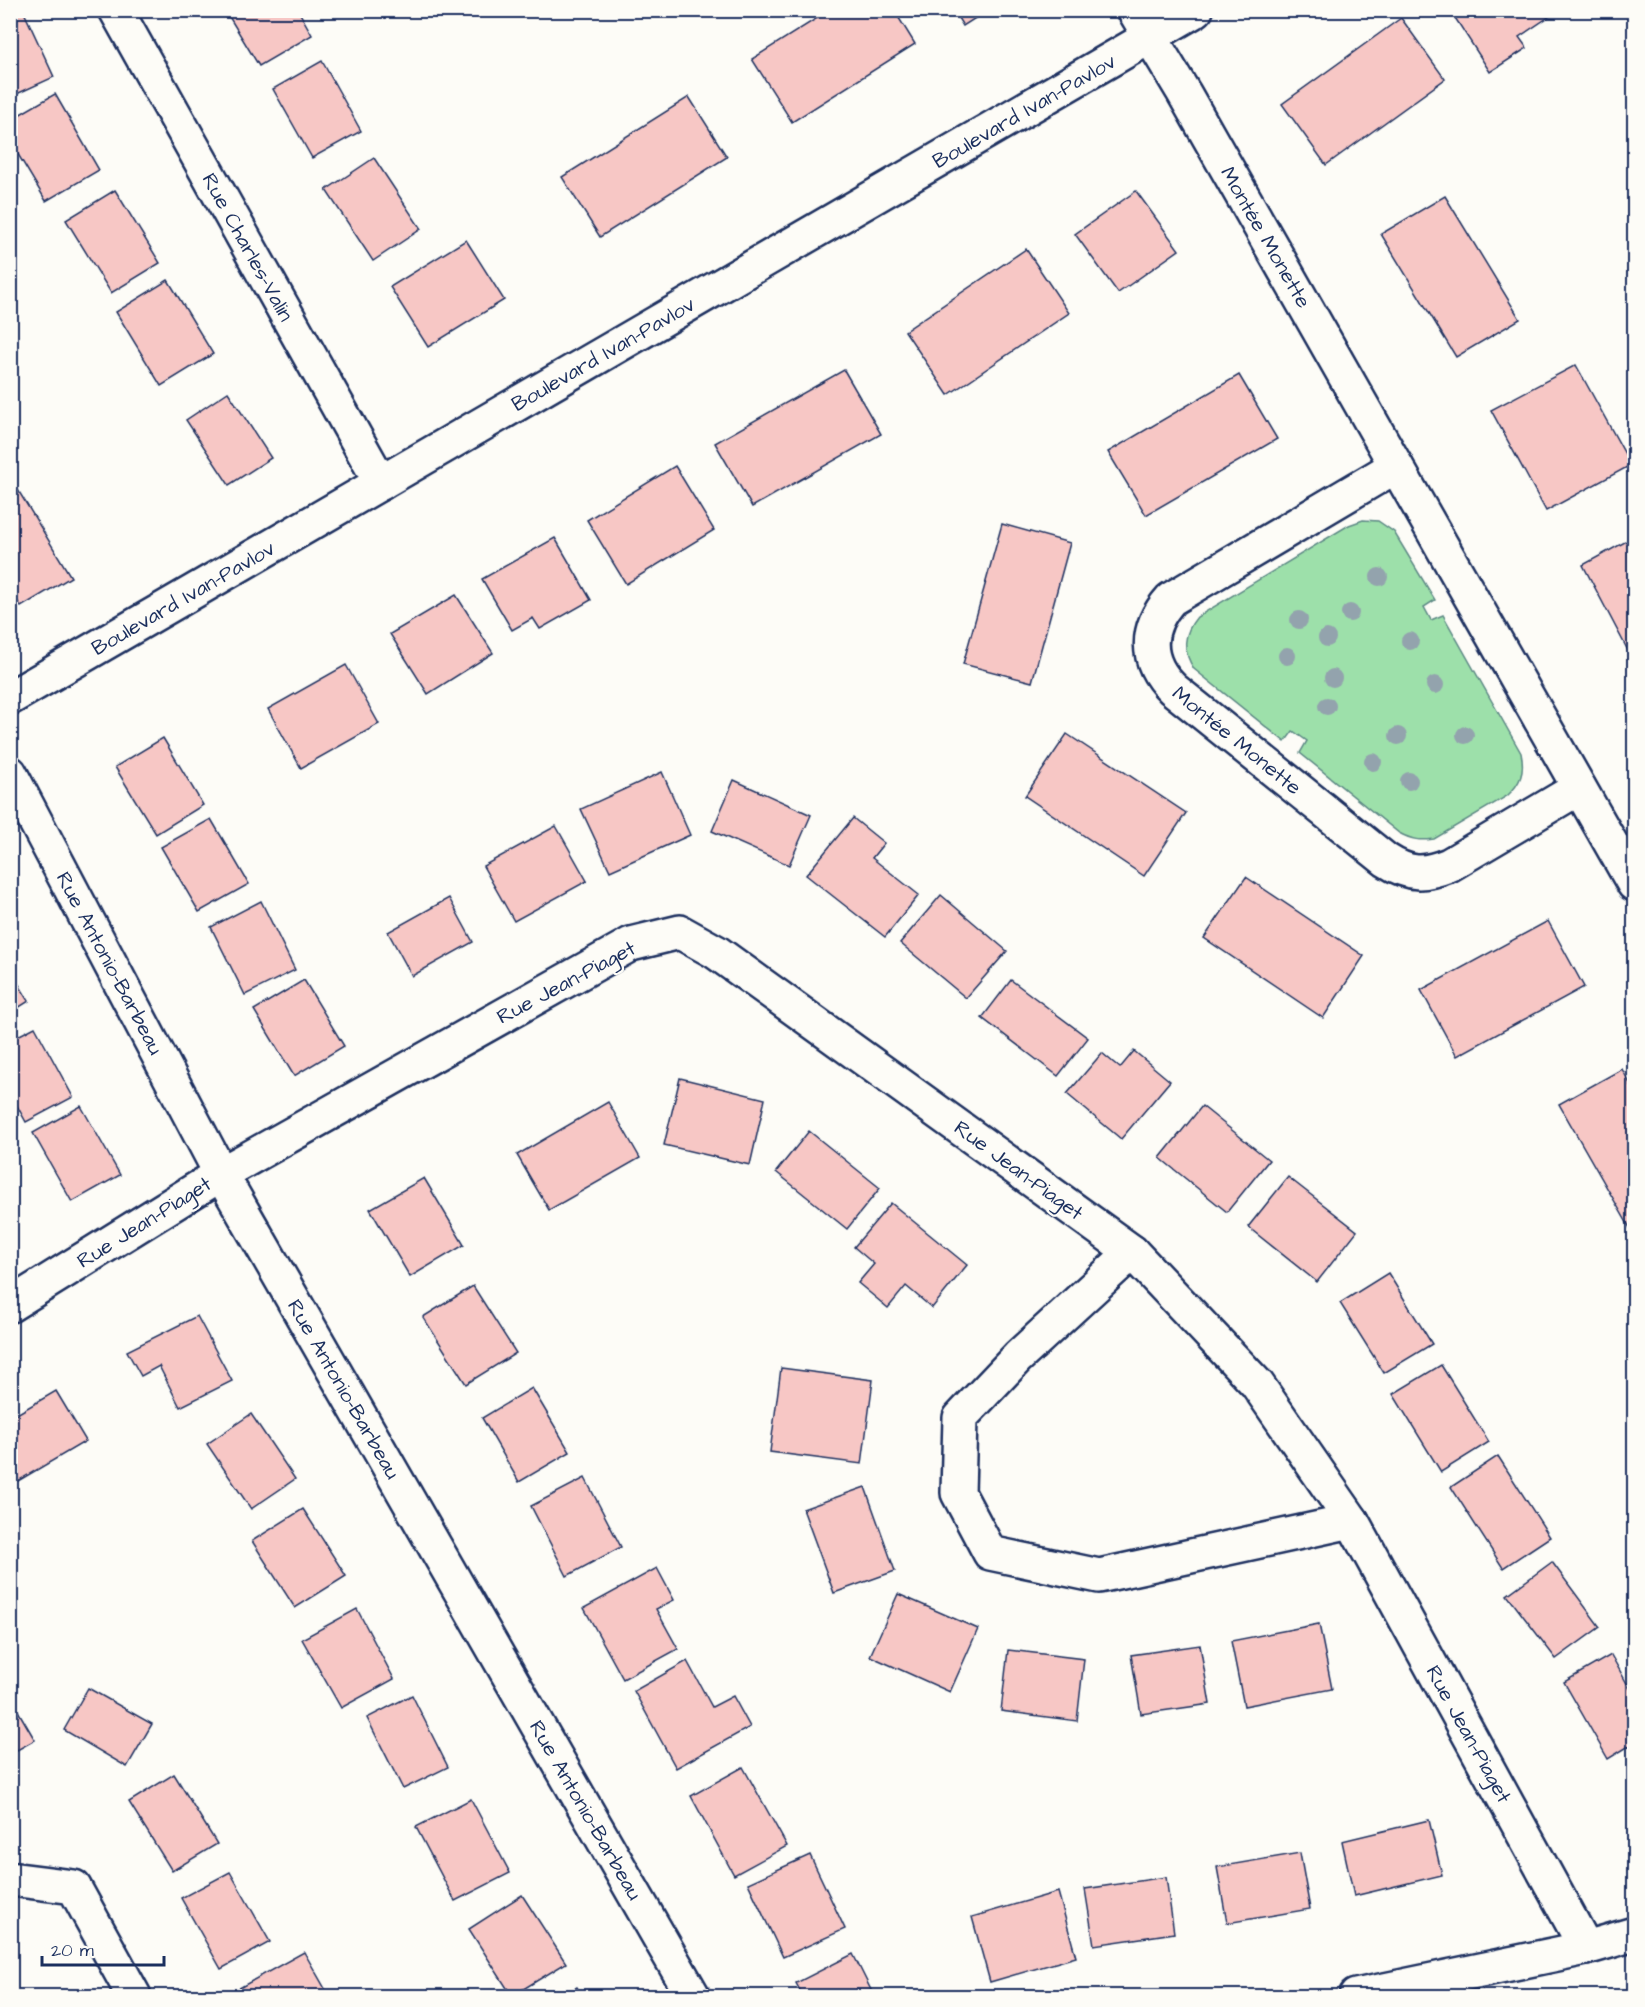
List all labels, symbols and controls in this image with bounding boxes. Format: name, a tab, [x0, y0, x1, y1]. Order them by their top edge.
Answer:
street label: Boulevard Ivan-Pavlov	[927, 47, 1121, 176]
street label: Montée Monette	[1213, 161, 1318, 313]
street label: Rue Charles-Valin	[195, 168, 300, 327]
street label: Boulevard Ivan-Pavlov	[506, 290, 700, 419]
street label: Boulevard Ivan-Pavlov	[86, 534, 280, 663]
street label: Montée Monette	[1166, 679, 1307, 802]
street label: Rue Antonio-Barbeau	[49, 867, 170, 1060]
street label: Rue Jean-Piaget	[492, 933, 642, 1033]
street label: Rue Jean-Piaget	[947, 1114, 1090, 1229]
street label: Rue Jean-Piaget	[71, 1169, 219, 1277]
street label: Rue Antonio-Barbeau	[280, 1294, 407, 1485]
street label: Rue Jean-Piaget	[1417, 1660, 1519, 1810]
street label: Rue Antonio-Barbeau	[522, 1715, 649, 1906]
scale bar	[42, 1929, 164, 1967]
text: 20 m	[51, 1938, 94, 1963]

